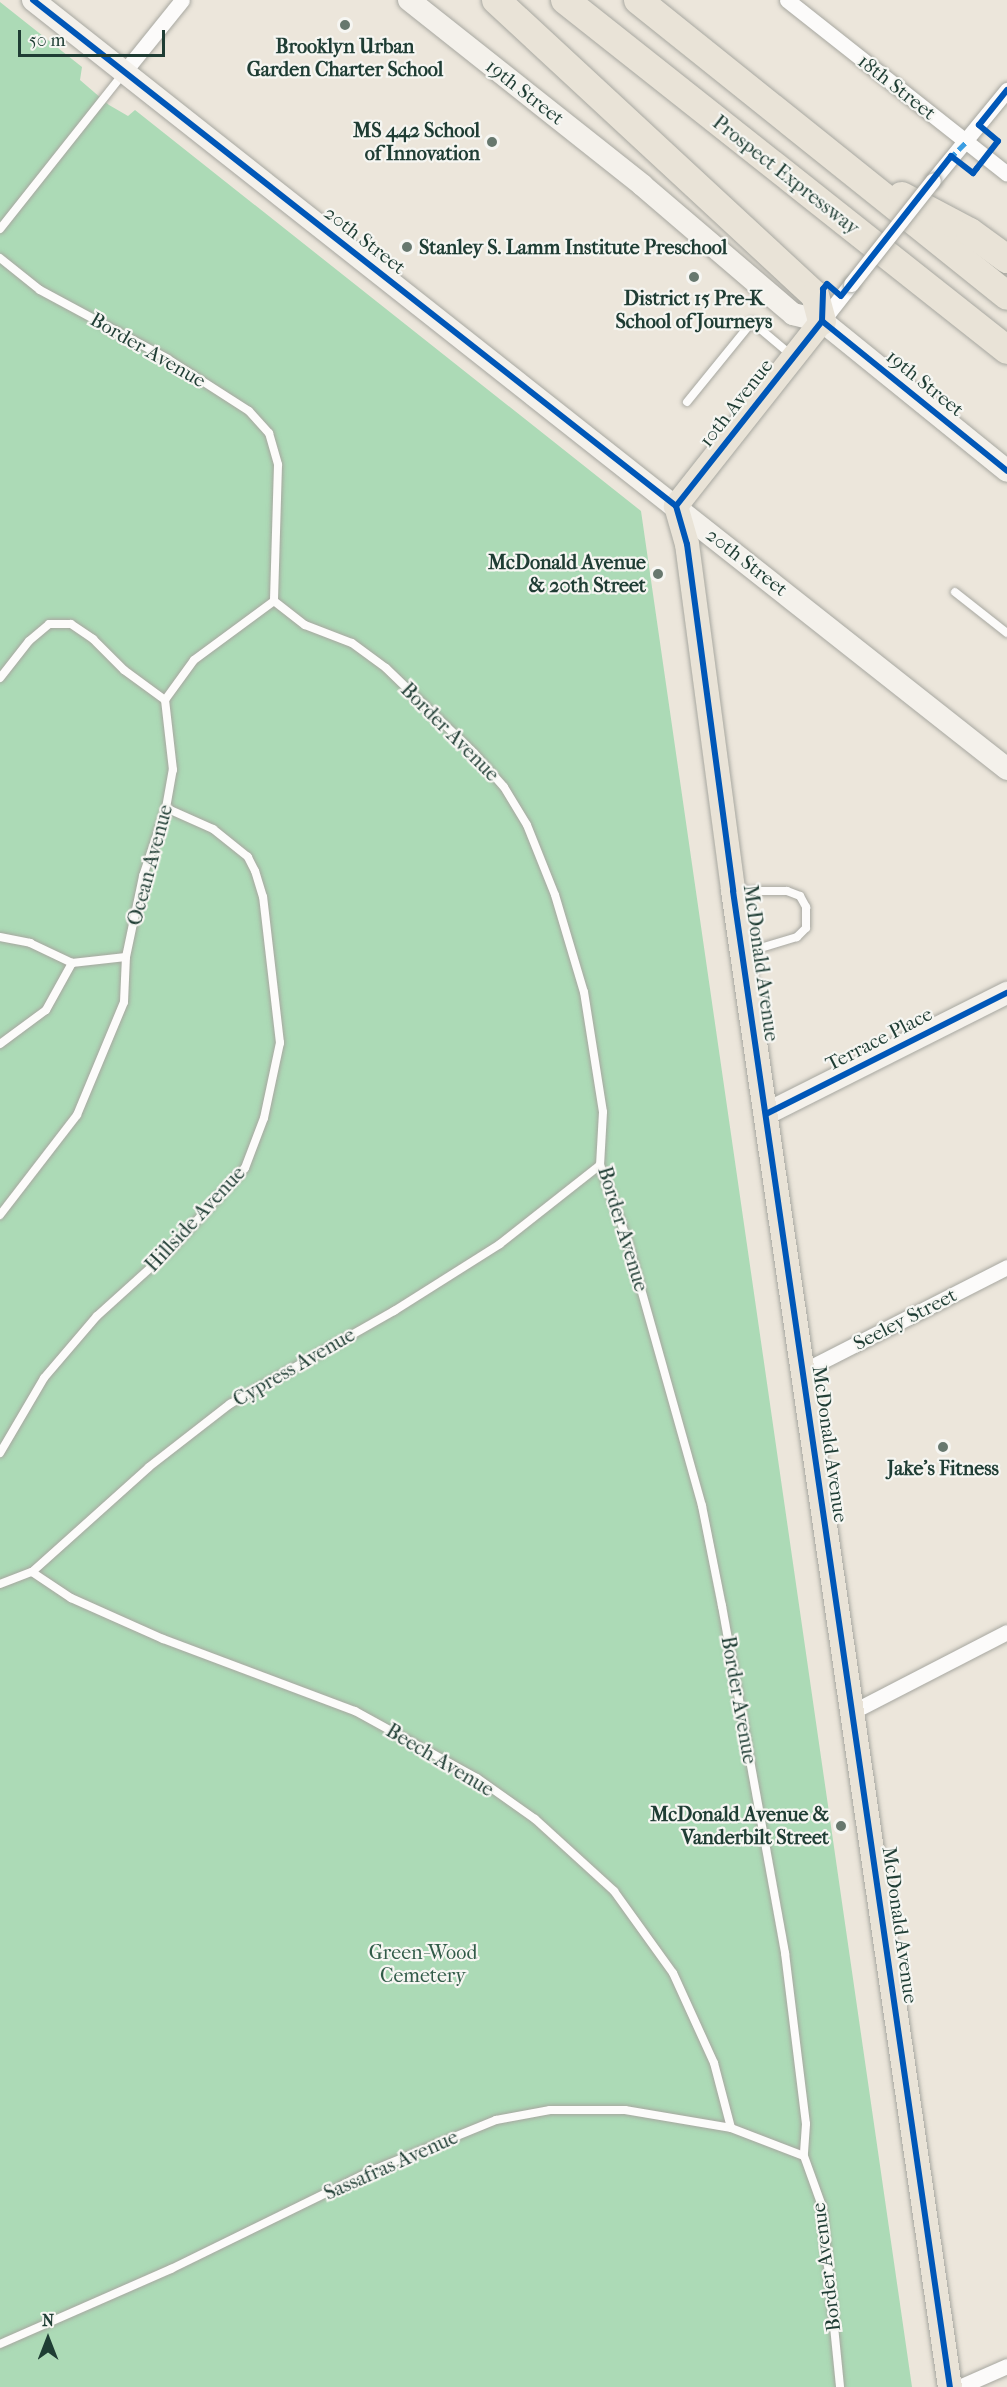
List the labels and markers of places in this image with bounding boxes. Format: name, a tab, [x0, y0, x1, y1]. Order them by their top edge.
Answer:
marker: Brooklyn Urban Garden Charter School	[338, 18, 352, 32]
place label: Brooklyn Urban Garden Charter School	[247, 35, 443, 82]
place label: MS 442 School of Innovation	[353, 118, 480, 165]
marker: MS 442 School of Innovation	[485, 135, 499, 149]
place label: Stanley S. Lamm Institute Preschool	[419, 235, 727, 259]
marker: Stanley S. Lamm Institute Preschool	[400, 240, 414, 254]
marker: District 15 Pre-K School of Journeys	[687, 270, 701, 284]
place label: District 15 Pre-K School of Journeys	[615, 286, 773, 333]
place label: McDonald Avenue & 20th Street	[488, 550, 646, 597]
marker: McDonald Avenue & 20th Street	[651, 567, 665, 581]
marker: Jake's Fitness	[936, 1440, 950, 1454]
place label: Jake's Fitness	[887, 1456, 999, 1480]
place label: McDonald Avenue & Vanderbilt Street	[650, 1802, 829, 1849]
marker: McDonald Avenue & Vanderbilt Street	[834, 1819, 848, 1833]

